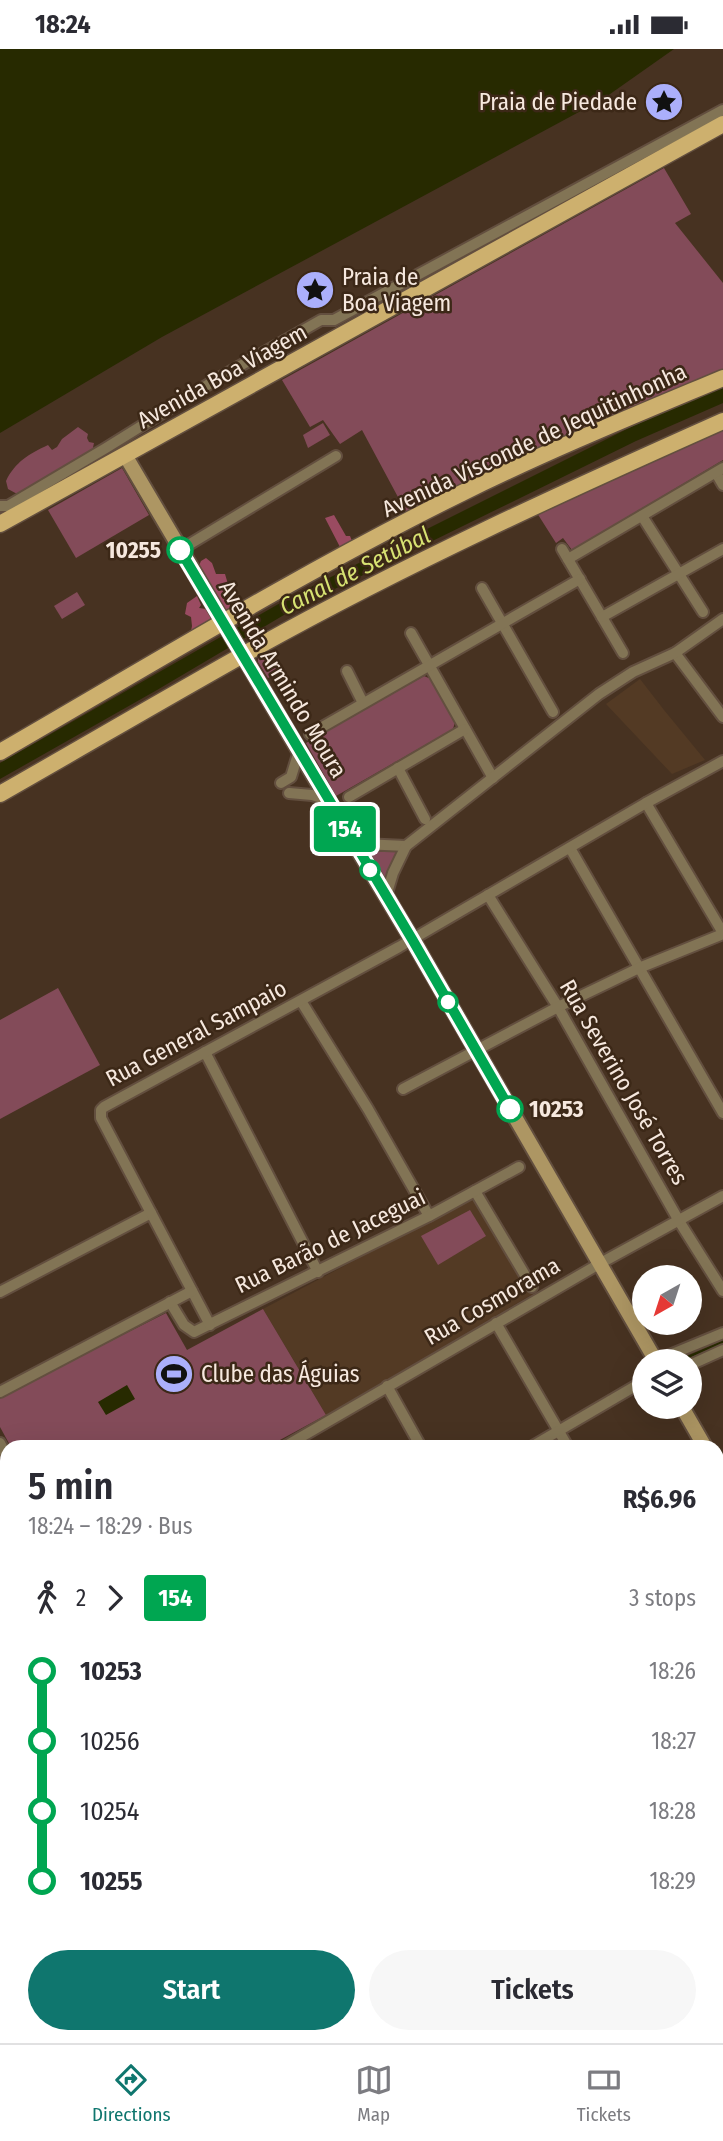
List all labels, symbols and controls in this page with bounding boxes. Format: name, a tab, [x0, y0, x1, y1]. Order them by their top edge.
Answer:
text: 18:24	[35, 9, 91, 40]
place icon: Praia de Piedade	[643, 81, 685, 123]
place label: Praia de Piedade	[479, 88, 637, 116]
place label: Praia de Boa Viagem	[342, 263, 451, 317]
place icon: Praia de Boa Viagem	[294, 269, 336, 311]
street label: Avenida Boa Viagem	[132, 318, 312, 434]
street label: Avenida Visconde de Jequitinhonha	[377, 357, 691, 523]
water label: Canal de Setúbal	[275, 521, 435, 621]
place label: 10255	[106, 536, 161, 564]
marker: 10255	[167, 537, 193, 563]
street label: Avenida Armindo Moura	[213, 575, 353, 783]
line badge: 154	[305, 806, 385, 852]
text: 154	[328, 815, 362, 843]
unlabelled marker	[360, 860, 380, 880]
street label: Rua General Sampaio	[101, 974, 291, 1092]
street label: Rua Severino José Torres	[554, 975, 694, 1190]
unlabelled marker	[438, 992, 458, 1012]
place label: 10253	[529, 1095, 584, 1123]
marker: 10253	[497, 1096, 523, 1122]
street label: Rua Barão de Jaceguai	[230, 1183, 430, 1299]
street label: Rua Cosmorama	[419, 1251, 565, 1351]
north arrow	[632, 1265, 702, 1335]
map controls	[632, 1265, 702, 1419]
button: layers	[632, 1349, 702, 1419]
sports icon: Clube das Águias	[153, 1353, 195, 1395]
place label: Clube das Águias	[201, 1359, 360, 1388]
text: 5 min	[28, 1463, 113, 1509]
text: R$6.96	[623, 1484, 696, 1515]
text: 18:24 – 18:29 · Bus	[28, 1512, 193, 1540]
icon: walk	[28, 1579, 66, 1617]
icon: forward	[96, 1579, 134, 1617]
text: 2	[76, 1584, 86, 1612]
text: 154	[158, 1584, 192, 1612]
text: 3 stops	[629, 1584, 696, 1612]
text: 10253	[80, 1656, 142, 1687]
text: 18:26	[649, 1657, 696, 1685]
text: 10256	[80, 1726, 140, 1757]
text: 18:27	[651, 1727, 696, 1755]
text: 10254	[80, 1796, 139, 1827]
text: 18:28	[649, 1797, 696, 1825]
text: 10255	[80, 1866, 142, 1897]
text: 18:29	[649, 1867, 696, 1895]
button: Start	[28, 1950, 355, 2030]
button: Tickets	[369, 1950, 696, 2030]
tab: Directions	[92, 2061, 171, 2126]
tab: Map	[355, 2061, 393, 2126]
tab: Tickets	[577, 2061, 631, 2126]

